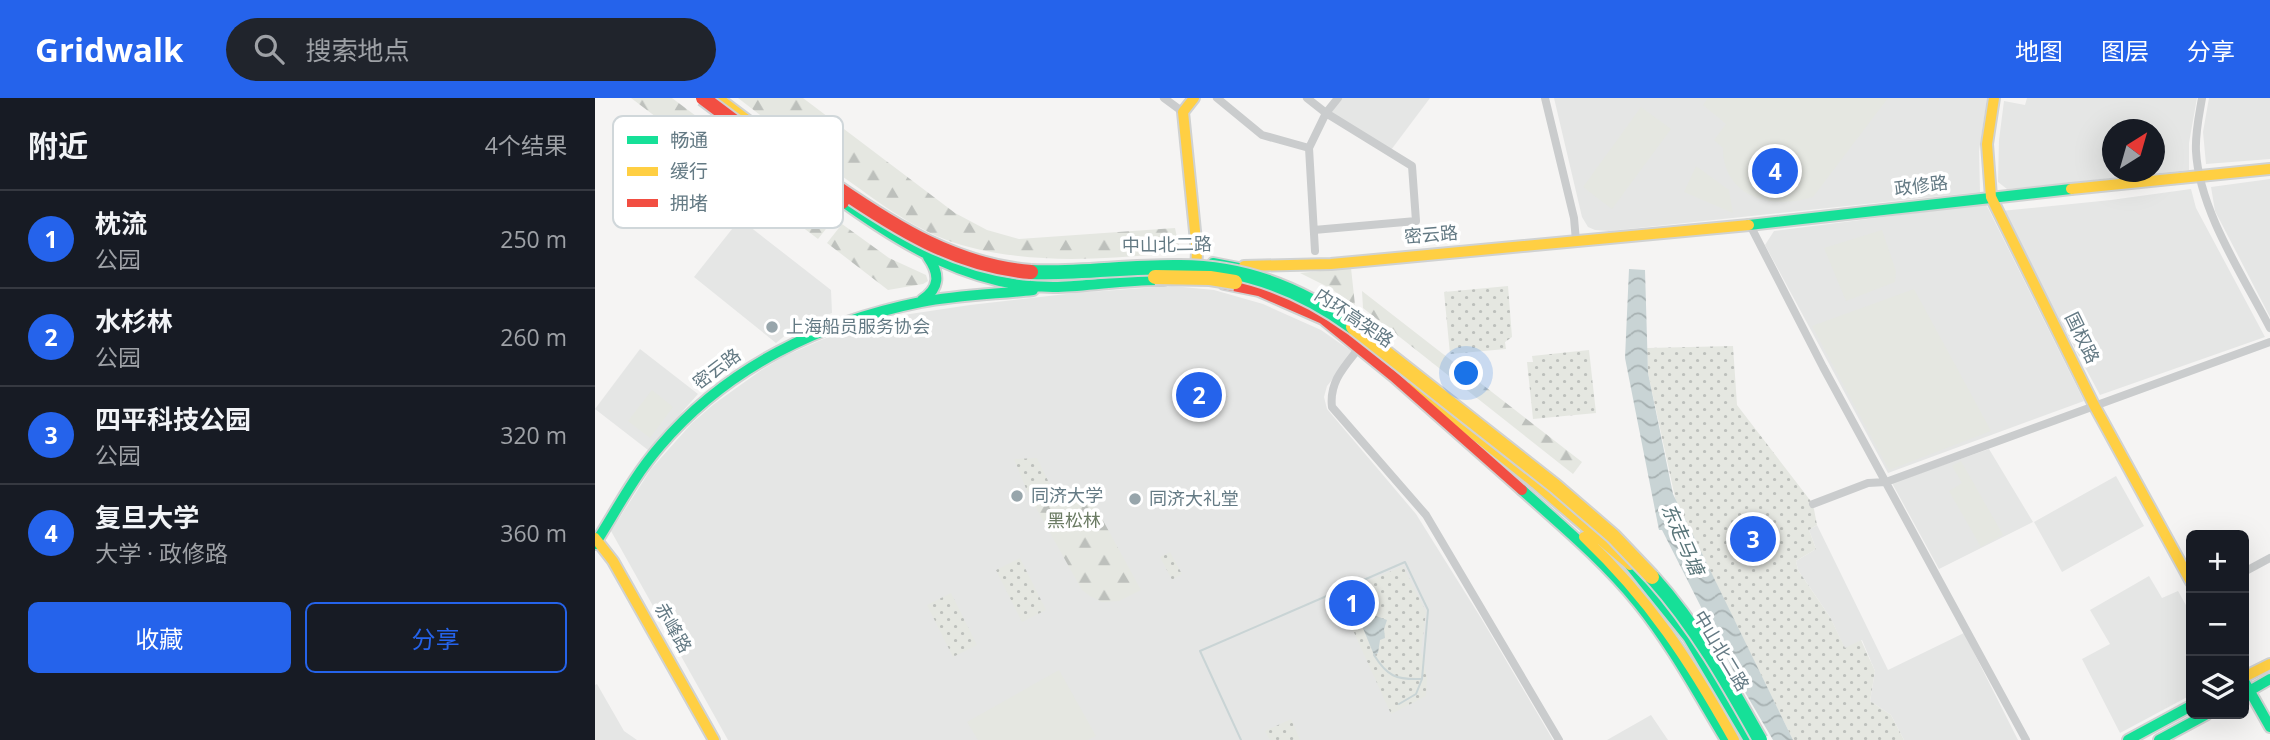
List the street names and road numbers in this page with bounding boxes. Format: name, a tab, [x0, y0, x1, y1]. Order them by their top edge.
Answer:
street label: 政修路	[1893, 170, 1949, 200]
street label: 密云路	[1403, 220, 1459, 248]
street label: 中山北二路	[1122, 231, 1212, 257]
street label: 内环高架路	[1311, 282, 1399, 352]
street label: 国权路	[2060, 308, 2106, 367]
street label: 密云路	[688, 342, 745, 394]
street label: 赤峰路	[650, 598, 698, 657]
street label: 中山北二路	[1688, 606, 1755, 695]

